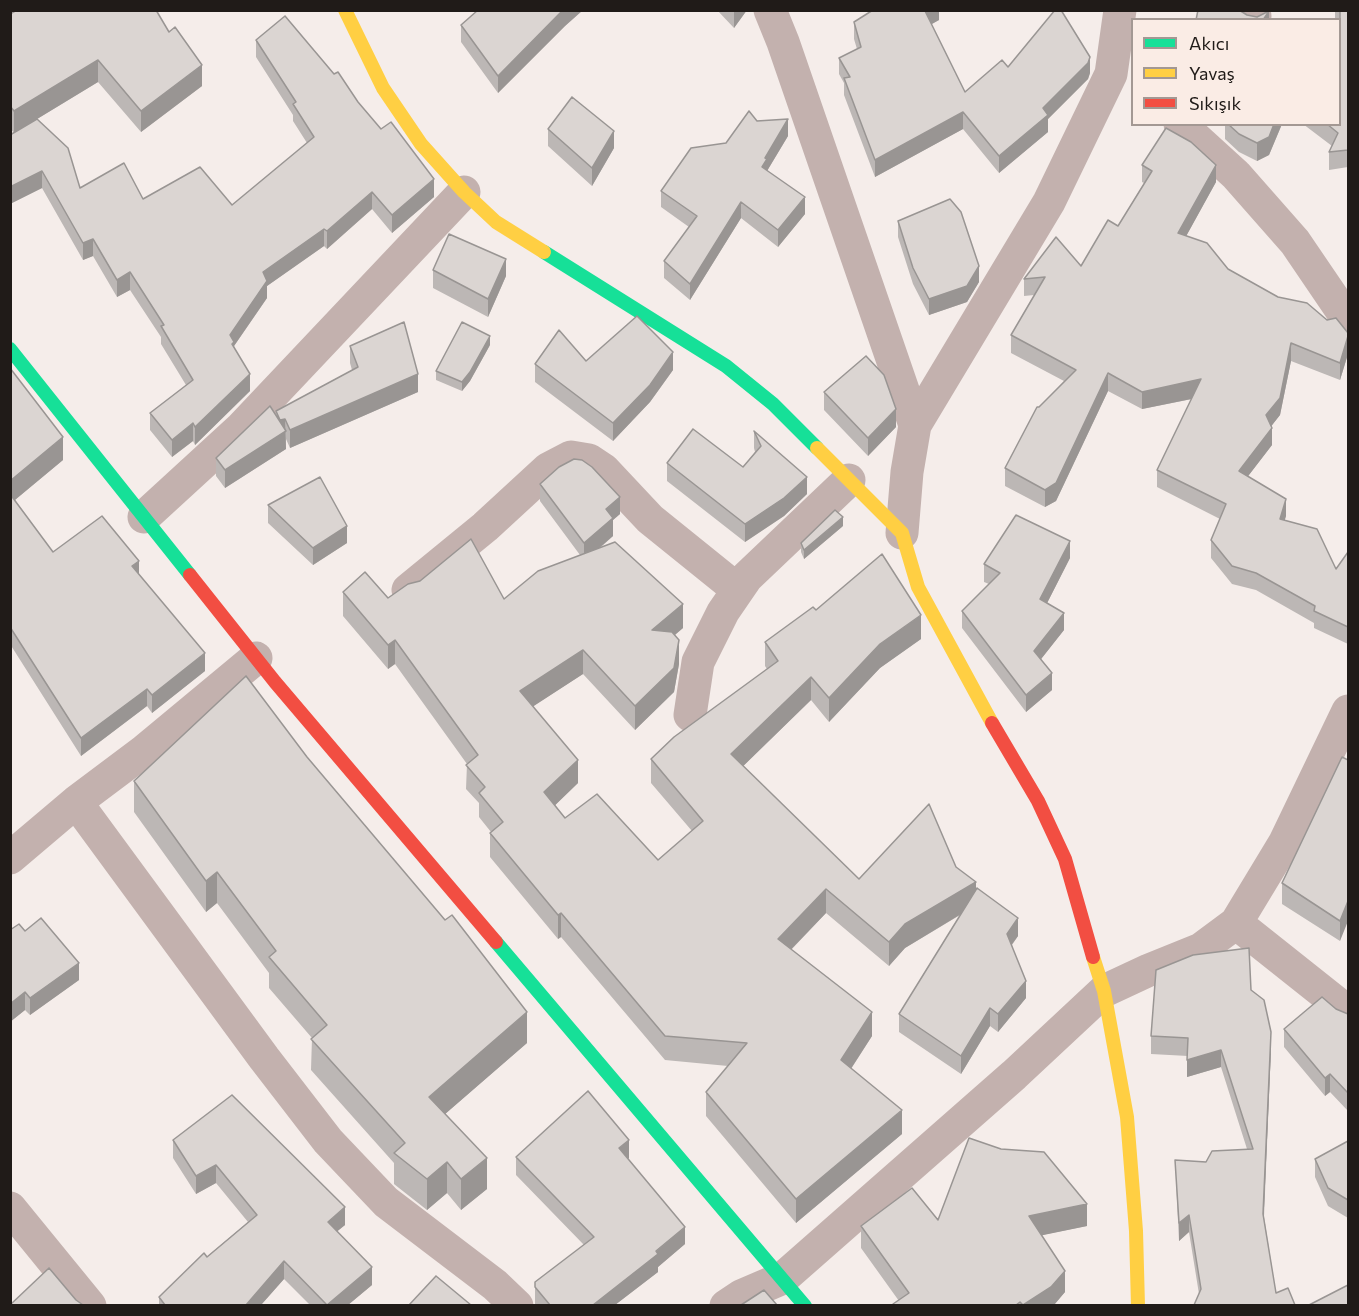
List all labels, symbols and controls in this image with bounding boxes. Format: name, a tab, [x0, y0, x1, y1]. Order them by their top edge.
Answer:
legend	[1131, 18, 1341, 126]
text: Akıcı	[1189, 32, 1229, 54]
text: Yavaş	[1189, 62, 1235, 84]
text: Sıkışık	[1189, 92, 1241, 114]

